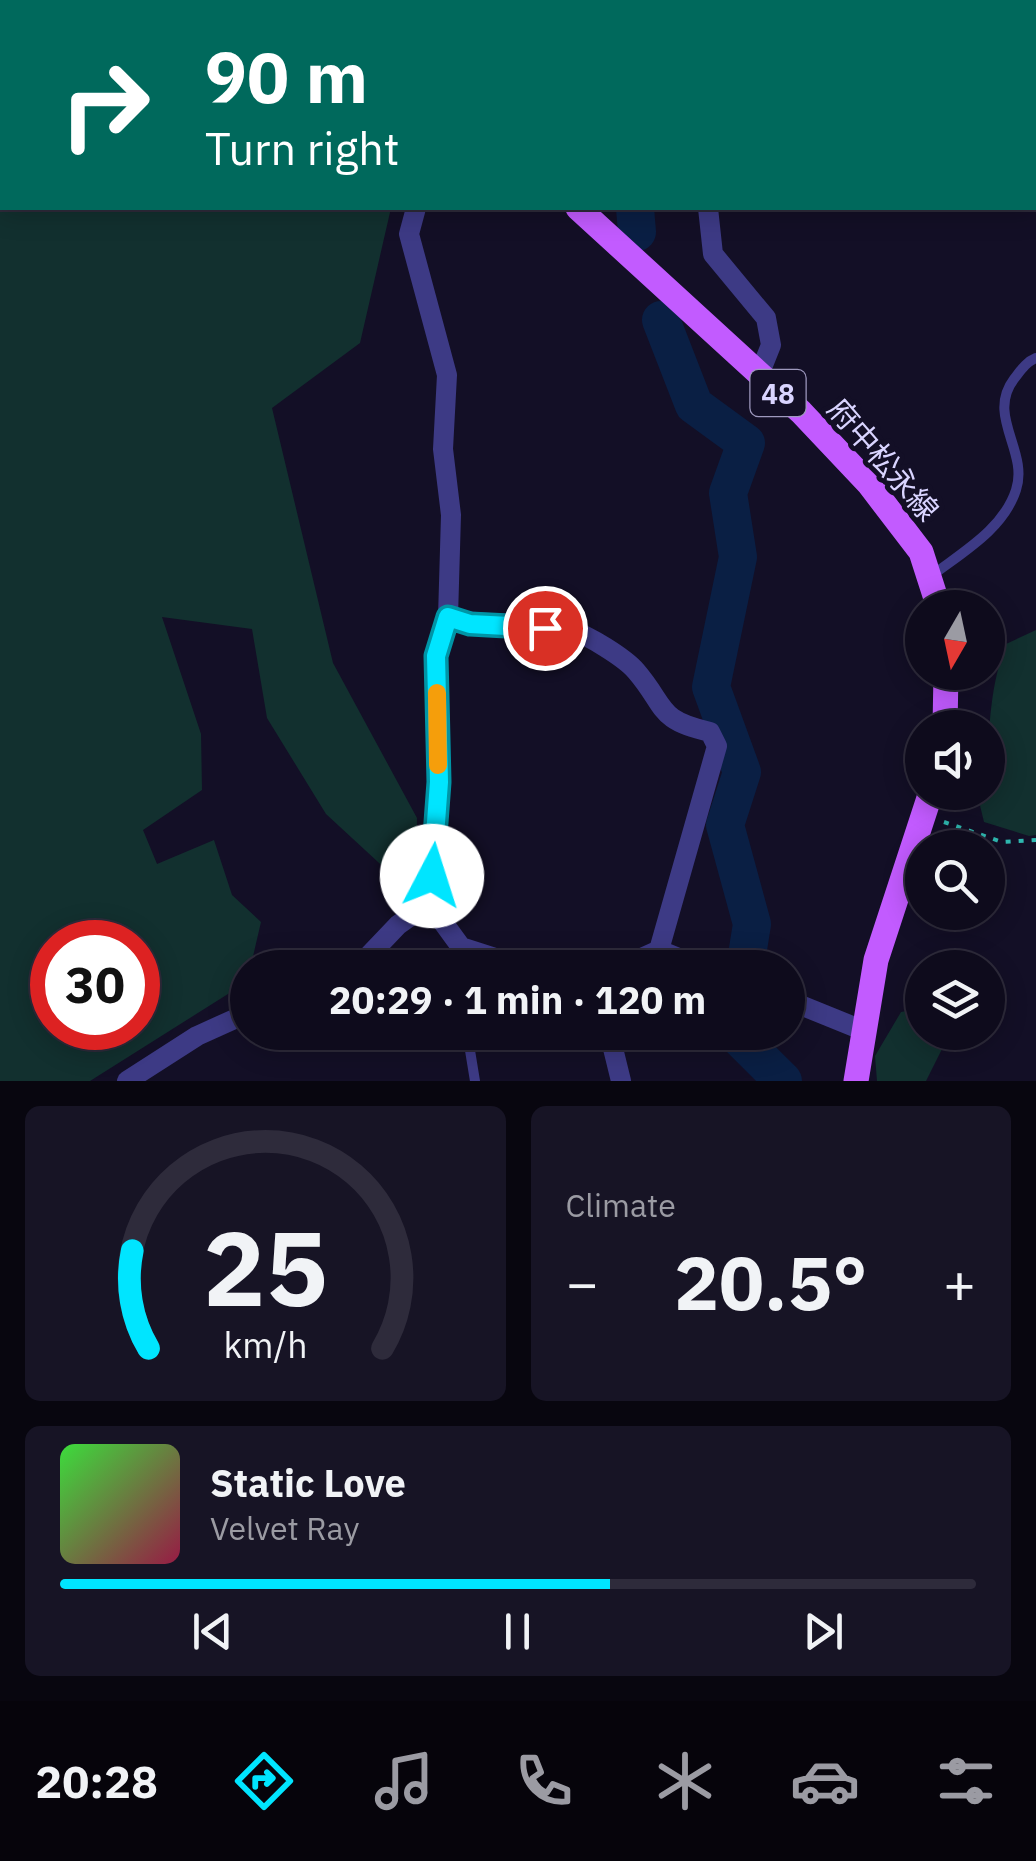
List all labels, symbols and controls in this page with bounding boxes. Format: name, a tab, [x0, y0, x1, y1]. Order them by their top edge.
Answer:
text: 90 m	[205, 31, 368, 122]
icon: right	[40, 40, 170, 170]
text: Turn right	[205, 119, 400, 177]
road number: 48	[750, 370, 806, 416]
street label: 府中松永線	[820, 390, 948, 528]
pin	[503, 586, 588, 671]
north arrow	[905, 590, 1005, 690]
map controls	[905, 590, 1005, 1050]
icon: arrive	[518, 601, 573, 656]
button: sound	[905, 710, 1005, 810]
position arrow	[380, 824, 484, 928]
button: search	[905, 830, 1005, 930]
speed limit sign: 30	[30, 920, 160, 1050]
button: layers	[905, 950, 1005, 1050]
text: 20:29 · 1 min · 120 m	[329, 975, 706, 1024]
text: Climate	[566, 1184, 676, 1226]
text: 25	[203, 1199, 328, 1335]
text: 20.5°	[674, 1233, 868, 1331]
text: −	[566, 1247, 599, 1318]
text: +	[943, 1247, 976, 1318]
text: km/h	[223, 1321, 307, 1368]
text: Static Love	[210, 1458, 406, 1507]
text: Velvet Ray	[210, 1507, 359, 1549]
icon: previous	[185, 1604, 240, 1659]
icon: pause	[490, 1604, 545, 1659]
icon: next	[796, 1604, 851, 1659]
icon: directions	[229, 1746, 299, 1816]
icon: music	[369, 1746, 439, 1816]
icon: phone	[509, 1746, 579, 1816]
icon: climate	[650, 1746, 720, 1816]
icon: car	[790, 1746, 860, 1816]
icon: filters	[931, 1746, 1001, 1816]
text: 20:28	[35, 1752, 158, 1810]

